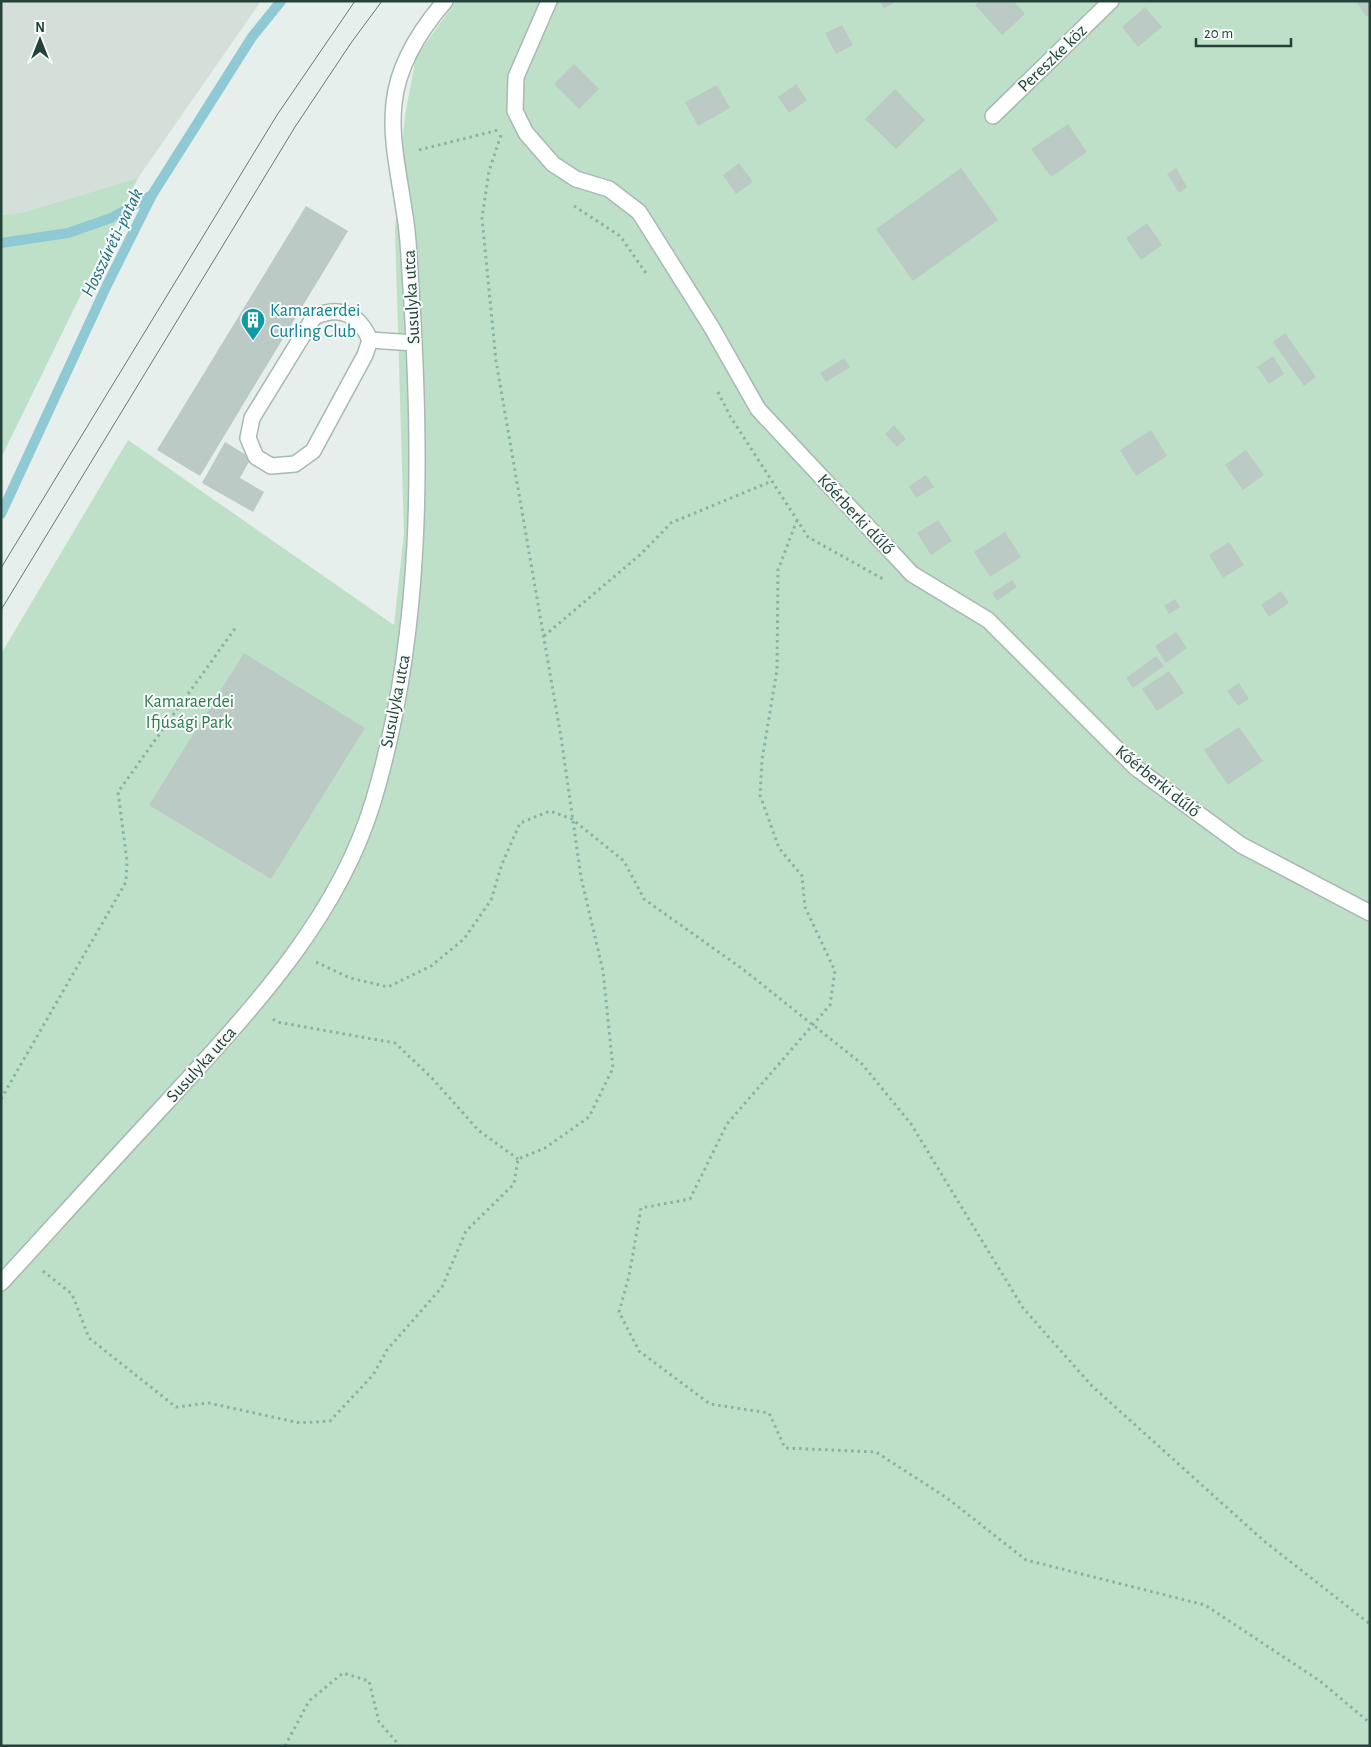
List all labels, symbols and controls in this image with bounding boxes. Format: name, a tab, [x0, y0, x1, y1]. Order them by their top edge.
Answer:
north arrow	[15, 15, 65, 65]
scale bar	[1196, 15, 1291, 47]
text: N	[35, 21, 45, 35]
street label: Pereszke köz	[1015, 22, 1091, 96]
text: 20 m	[1204, 26, 1233, 41]
water label: Hosszúréti-patak	[78, 185, 147, 300]
street label: Susulyka utca	[401, 249, 423, 345]
place label: Kamaraerdei Curling Club	[270, 302, 360, 341]
building icon: Kamaraerdei Curling Club	[240, 307, 266, 341]
street label: Kőérberki dűlő	[814, 471, 897, 559]
street label: Susulyka utca	[378, 653, 414, 749]
park label: Kamaraerdei Ifjúsági Park	[144, 693, 234, 732]
street label: Kőérberki dűlő	[1112, 742, 1203, 821]
street label: Susulyka utca	[163, 1024, 240, 1106]

